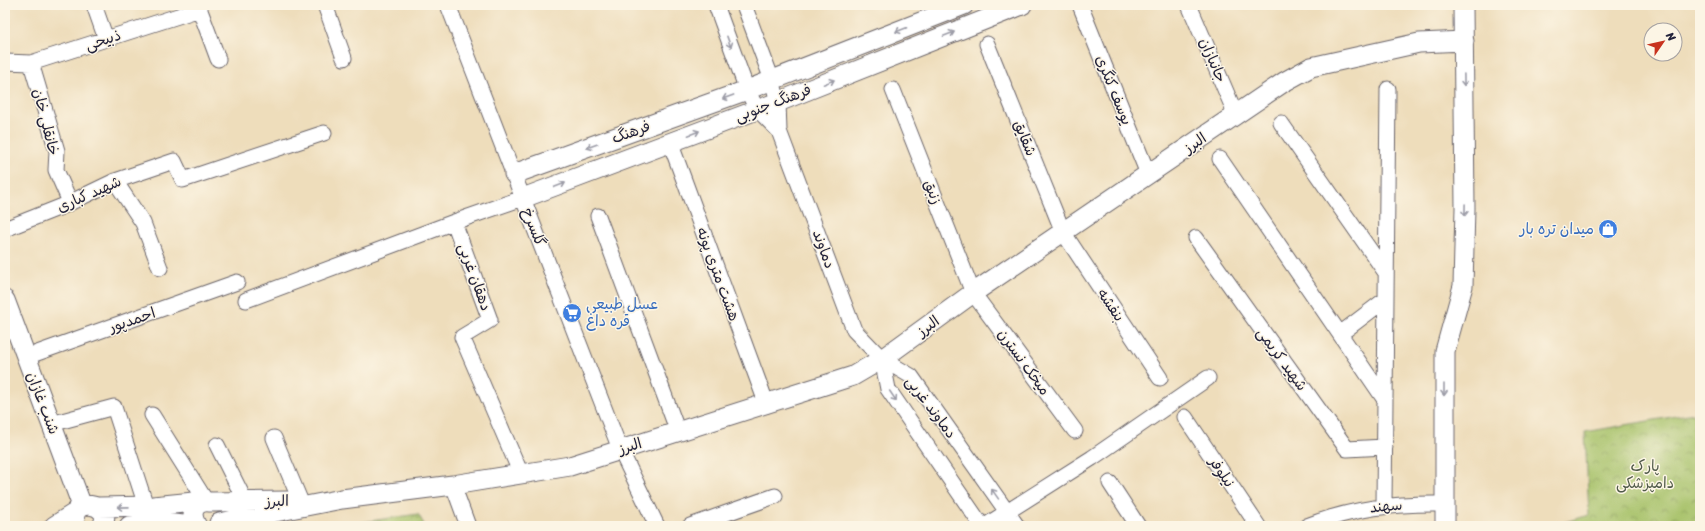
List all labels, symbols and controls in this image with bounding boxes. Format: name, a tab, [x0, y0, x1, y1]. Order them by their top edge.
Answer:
street label: ذبیحی	[82, 22, 124, 58]
north arrow	[1643, 22, 1683, 62]
one-way arrow	[896, 26, 908, 34]
text: N	[1660, 27, 1681, 45]
one-way arrow	[943, 29, 955, 37]
street label: جانبازان	[1192, 33, 1234, 87]
one-way arrow	[726, 35, 734, 47]
street label: یوسف کنگری	[1088, 51, 1140, 129]
one-way arrow	[1460, 73, 1468, 86]
street label: فرهنگ جنوبی	[731, 76, 815, 130]
one-way arrow	[822, 77, 834, 85]
street label: خانقلی خان	[25, 86, 67, 158]
one-way arrow	[722, 93, 734, 101]
street label: فرهنگ	[608, 113, 654, 151]
street label: شقایق	[1006, 116, 1044, 160]
street label: البرز	[1177, 126, 1212, 161]
one-way arrow	[688, 129, 700, 137]
one-way arrow	[587, 142, 599, 150]
street label: شهید کباری	[52, 168, 126, 220]
street label: زنبق	[916, 176, 950, 208]
one-way arrow	[553, 180, 565, 188]
one-way arrow	[1461, 203, 1469, 216]
street label: گلسرخ	[515, 204, 553, 250]
place label: میدان تره بار	[1519, 216, 1594, 242]
shop icon: میدان تره بار	[1597, 218, 1619, 240]
street label: هشت متری پونه	[689, 223, 747, 325]
street label: دماوند	[805, 226, 843, 272]
street label: دهقان غربی	[451, 239, 499, 315]
street label: بنفشه	[1090, 283, 1132, 327]
place label: عسل طبیعی قره داغ	[586, 291, 658, 334]
street label: احمدپور	[104, 300, 159, 340]
supermarket icon: عسل طبیعی قره داغ	[561, 302, 583, 324]
street label: البرز	[910, 309, 945, 344]
street label: شهید کریمی	[1250, 321, 1314, 397]
street label: میخک نسترن	[991, 323, 1057, 401]
street label: شنب غازان	[19, 368, 67, 438]
street label: دماوند غربی	[899, 370, 963, 444]
one-way arrow	[1440, 383, 1448, 396]
one-way arrow	[889, 390, 897, 401]
street label: البرز	[614, 430, 645, 462]
street label: نیلوفر	[1202, 450, 1242, 493]
park label: پارک دامپزشکی	[1616, 453, 1674, 496]
street label: البرز	[264, 488, 289, 514]
one-way arrow	[991, 489, 999, 500]
street label: سهند	[1369, 492, 1403, 520]
one-way arrow	[117, 503, 130, 510]

